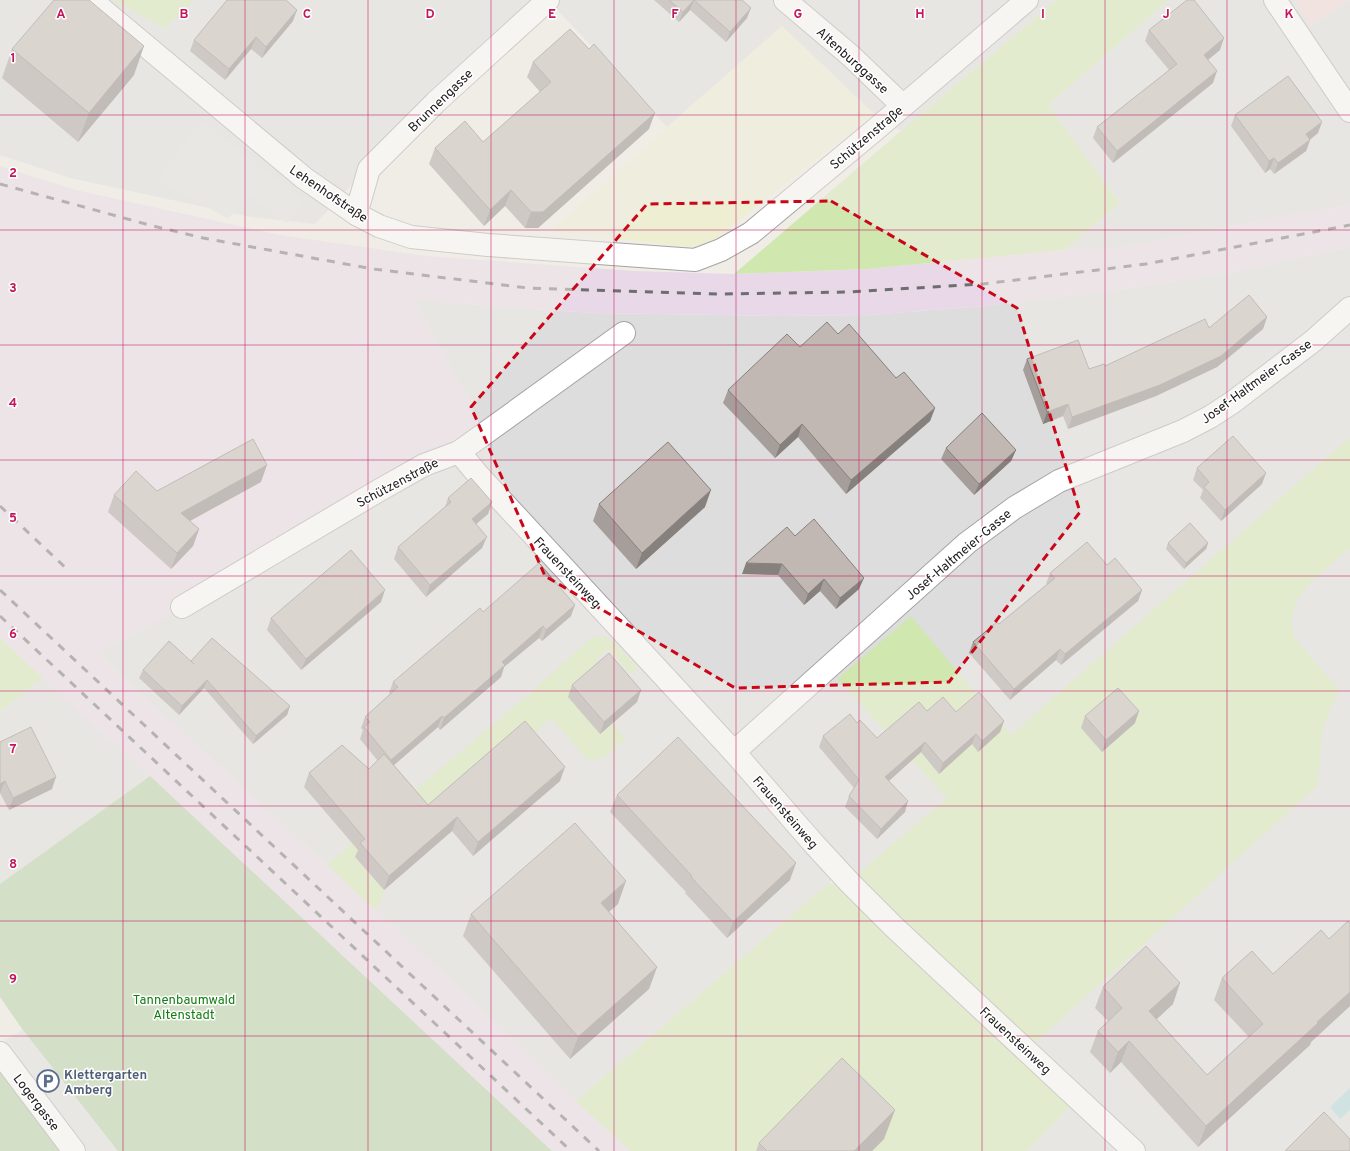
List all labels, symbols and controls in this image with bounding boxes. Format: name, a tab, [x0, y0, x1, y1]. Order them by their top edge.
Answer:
text: A	[56, 7, 66, 23]
text: B	[180, 7, 189, 23]
text: C	[303, 7, 311, 23]
text: D	[425, 7, 435, 23]
text: E	[548, 7, 556, 23]
text: F	[671, 7, 679, 23]
text: G	[794, 7, 803, 23]
text: H	[915, 7, 925, 23]
text: I	[1041, 7, 1045, 23]
text: J	[1162, 7, 1170, 23]
text: K	[1284, 7, 1294, 23]
street label: Altenburggasse	[812, 25, 891, 98]
text: 1	[10, 51, 16, 67]
street label: Brunnengasse	[406, 67, 477, 136]
street label: Schützenstraße	[827, 103, 907, 174]
street label: Lehenhofstraße	[286, 163, 370, 227]
text: 2	[9, 166, 17, 182]
text: 3	[9, 281, 17, 297]
street label: Josef-Haltmeier-Gasse	[1199, 337, 1316, 428]
text: 4	[9, 396, 17, 412]
street label: Schützenstraße	[354, 455, 442, 512]
street label: Josef-Haltmeier-Gasse	[903, 507, 1015, 604]
text: 5	[9, 511, 17, 527]
street label: Frauensteinweg	[529, 534, 604, 612]
text: 6	[9, 627, 17, 643]
text: 7	[10, 742, 17, 758]
street label: Frauensteinweg	[748, 773, 821, 853]
text: 8	[9, 857, 17, 873]
text: 9	[9, 972, 17, 988]
park label: Tannenbaumwald Altenstadt	[133, 993, 235, 1024]
street label: Frauensteinweg	[976, 1004, 1054, 1079]
parking icon: Klettergarten Amberg	[35, 1068, 61, 1094]
place label: Klettergarten Amberg	[64, 1068, 147, 1099]
street label: Logergasse	[9, 1072, 62, 1135]

